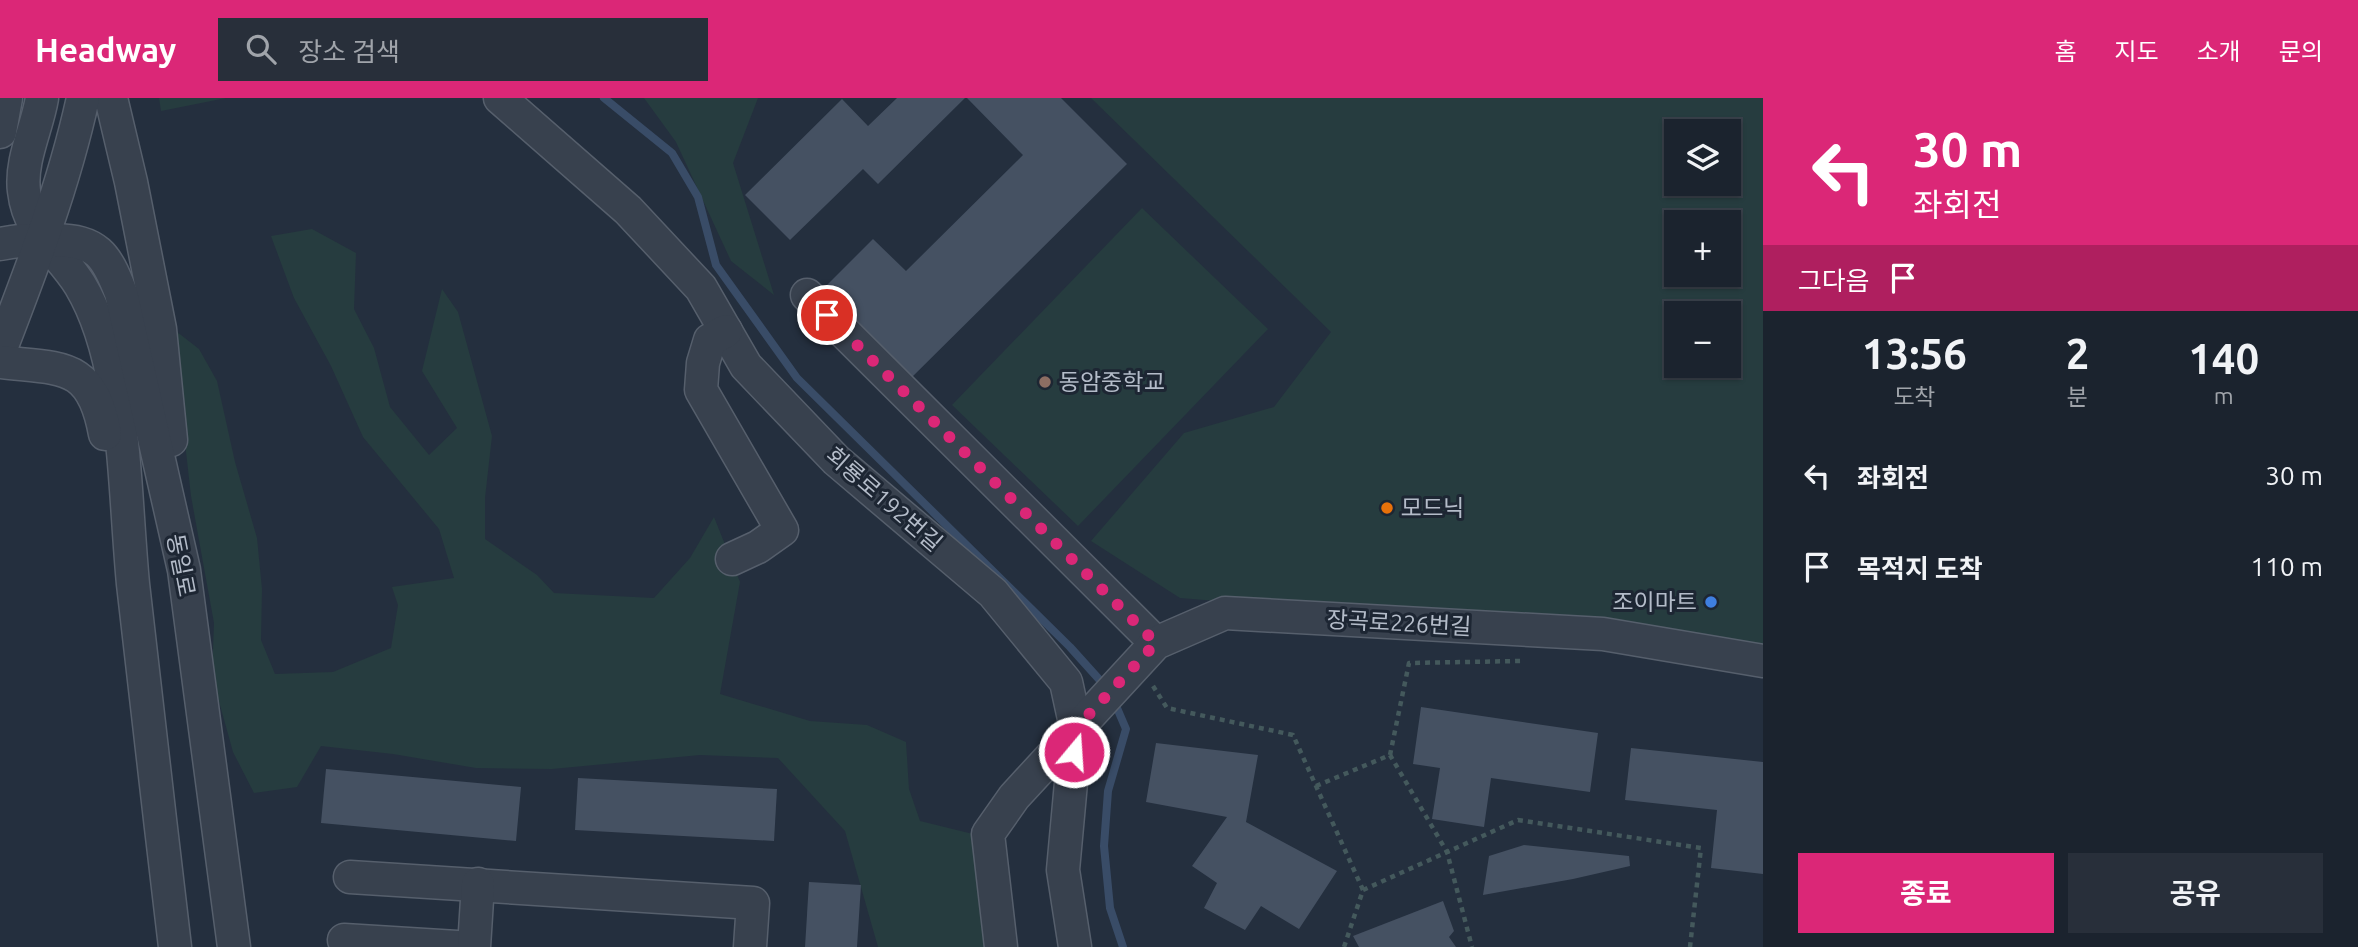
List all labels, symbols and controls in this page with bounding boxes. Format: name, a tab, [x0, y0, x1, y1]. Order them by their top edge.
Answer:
search box	[218, 18, 708, 81]
icon: search	[242, 30, 280, 68]
text: Headway	[35, 31, 176, 68]
text: 장소 검색	[298, 37, 400, 66]
text: 홈	[2054, 38, 2076, 65]
text: 지도	[2114, 38, 2159, 65]
text: 소개	[2197, 38, 2241, 65]
text: 문의	[2279, 38, 2323, 65]
map controls	[1664, 119, 1741, 378]
button: layers	[1664, 119, 1741, 196]
text: 30 m	[1913, 121, 2022, 176]
icon: left	[1798, 126, 1889, 217]
text: 좌회전	[1913, 186, 2001, 222]
button: +	[1664, 210, 1741, 287]
icon: arrive	[1884, 259, 1922, 297]
text: 그다음	[1798, 266, 1870, 295]
pin	[797, 285, 857, 345]
icon: arrive	[808, 296, 846, 334]
button: −	[1664, 301, 1741, 378]
text: 13:56	[1862, 330, 1967, 377]
text: 2	[2066, 330, 2089, 377]
text: 140	[2188, 335, 2259, 382]
place label: 동암중학교	[1059, 369, 1165, 394]
marker: 동암중학교	[1037, 374, 1053, 390]
text: m	[2214, 383, 2234, 408]
text: 도착	[1893, 384, 1935, 409]
text: 분	[2067, 384, 2088, 409]
street label: 회룡로192번길	[822, 442, 947, 556]
icon: left	[1798, 457, 1836, 495]
text: 30 m	[2265, 461, 2323, 490]
text: 좌회전	[1857, 463, 1929, 492]
place label: 모드닉	[1401, 495, 1464, 520]
marker: 모드닉	[1379, 500, 1395, 516]
street label: 동일로	[163, 531, 200, 598]
icon: arrive	[1798, 548, 1836, 586]
text: 110 m	[2251, 552, 2323, 581]
text: 목적지 도착	[1857, 554, 1983, 583]
place label: 조이마트	[1612, 589, 1697, 614]
marker: 조이마트	[1703, 594, 1719, 610]
street label: 장곡로226번길	[1326, 606, 1472, 639]
position arrow	[1037, 715, 1111, 789]
button: 종료	[1798, 853, 2054, 933]
button: 공유	[2068, 853, 2323, 933]

